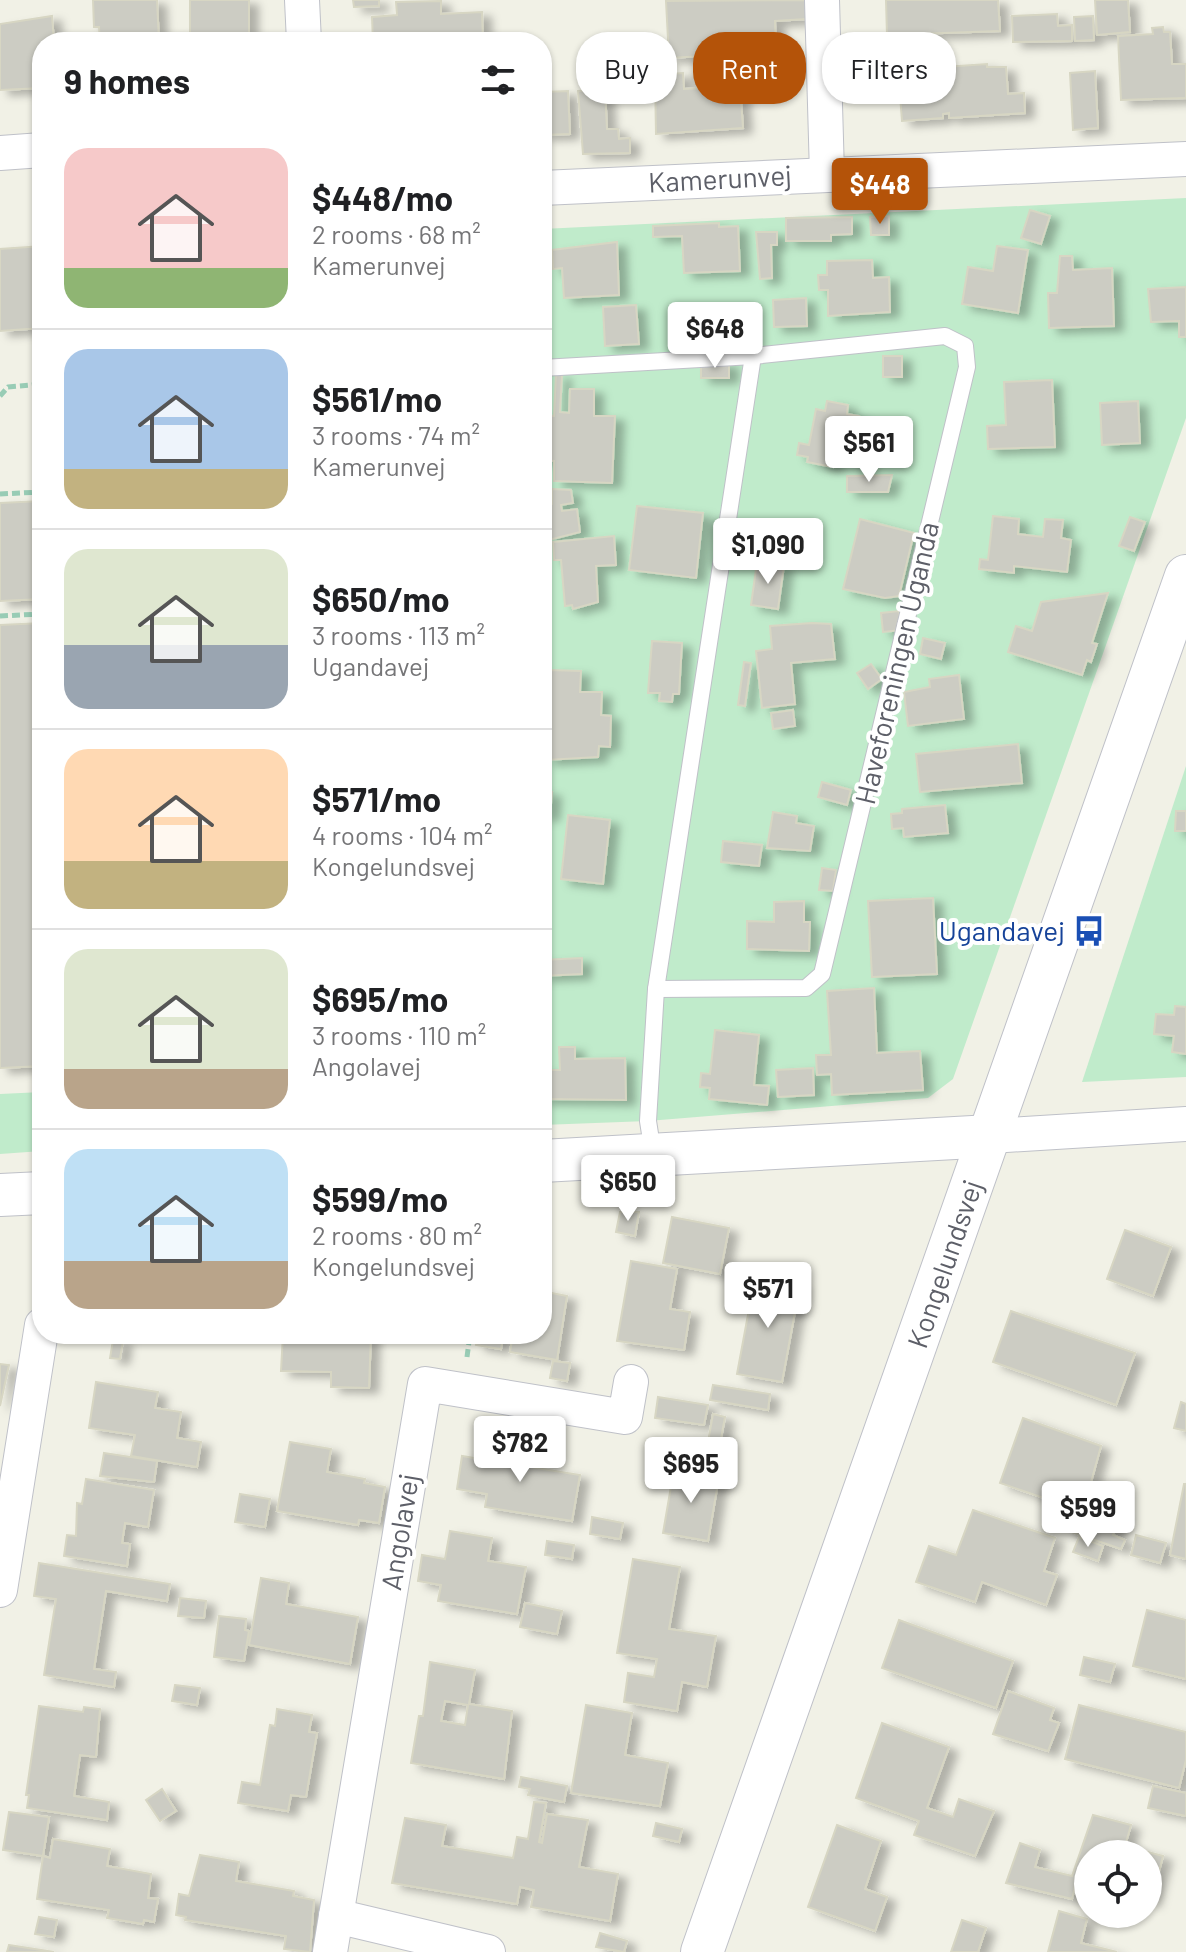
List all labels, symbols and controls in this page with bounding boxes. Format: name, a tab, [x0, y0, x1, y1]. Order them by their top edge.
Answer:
chip: Buy	[576, 32, 677, 104]
chip: Rent	[693, 32, 806, 104]
chip: Filters	[822, 32, 956, 104]
icon: filters	[476, 58, 520, 102]
text: 9 homes	[64, 60, 190, 101]
street label: Kamerunvej	[647, 157, 793, 199]
pin: $448	[833, 158, 927, 226]
text: $448	[850, 168, 910, 199]
text: $448/mo	[312, 177, 453, 218]
icon: home	[128, 180, 224, 276]
text: 2 rooms · 68 m²	[312, 218, 481, 249]
text: Kamerunvej	[312, 249, 446, 280]
pin: $648	[668, 302, 762, 370]
text: $648	[686, 312, 744, 343]
text: $561/mo	[312, 378, 442, 419]
icon: home	[128, 381, 224, 477]
pin: $561	[822, 416, 916, 484]
text: 3 rooms · 74 m²	[312, 419, 480, 450]
text: $561	[843, 426, 895, 457]
text: Kamerunvej	[312, 450, 446, 481]
pin: $1,090	[703, 518, 833, 586]
street label: Haveforeningen Uganda	[847, 518, 945, 807]
text: $1,090	[731, 528, 805, 559]
text: $650/mo	[312, 578, 450, 619]
icon: home	[128, 581, 224, 677]
text: 3 rooms · 113 m²	[312, 619, 485, 650]
text: Ugandavej	[312, 650, 429, 681]
text: $571/mo	[312, 778, 441, 819]
icon: home	[128, 781, 224, 877]
text: 4 rooms · 104 m²	[312, 819, 492, 850]
text: Kongelundsvej	[312, 850, 475, 881]
place label: Ugandavej	[939, 913, 1065, 947]
bus stop icon: Ugandavej	[1072, 914, 1106, 948]
text: $695/mo	[312, 978, 448, 1019]
icon: home	[128, 981, 224, 1077]
text: 3 rooms · 110 m²	[312, 1019, 486, 1050]
text: Angolavej	[312, 1050, 421, 1081]
pin: $650	[581, 1155, 675, 1223]
text: $650	[599, 1165, 657, 1196]
street label: Kongelundsvej	[899, 1175, 989, 1352]
text: $599/mo	[312, 1178, 448, 1219]
icon: home	[128, 1181, 224, 1277]
text: 2 rooms · 80 m²	[312, 1219, 482, 1250]
text: Kongelundsvej	[312, 1250, 475, 1281]
pin: $571	[721, 1262, 815, 1330]
text: $571	[742, 1272, 794, 1303]
pin: $782	[473, 1416, 567, 1484]
text: $782	[492, 1426, 548, 1457]
pin: $695	[644, 1437, 738, 1505]
text: $695	[663, 1447, 719, 1478]
street label: Angolavej	[373, 1471, 425, 1593]
pin: $599	[1041, 1481, 1135, 1549]
text: $599	[1060, 1491, 1116, 1522]
map controls	[1074, 1840, 1162, 1928]
button: locate	[1074, 1840, 1162, 1928]

